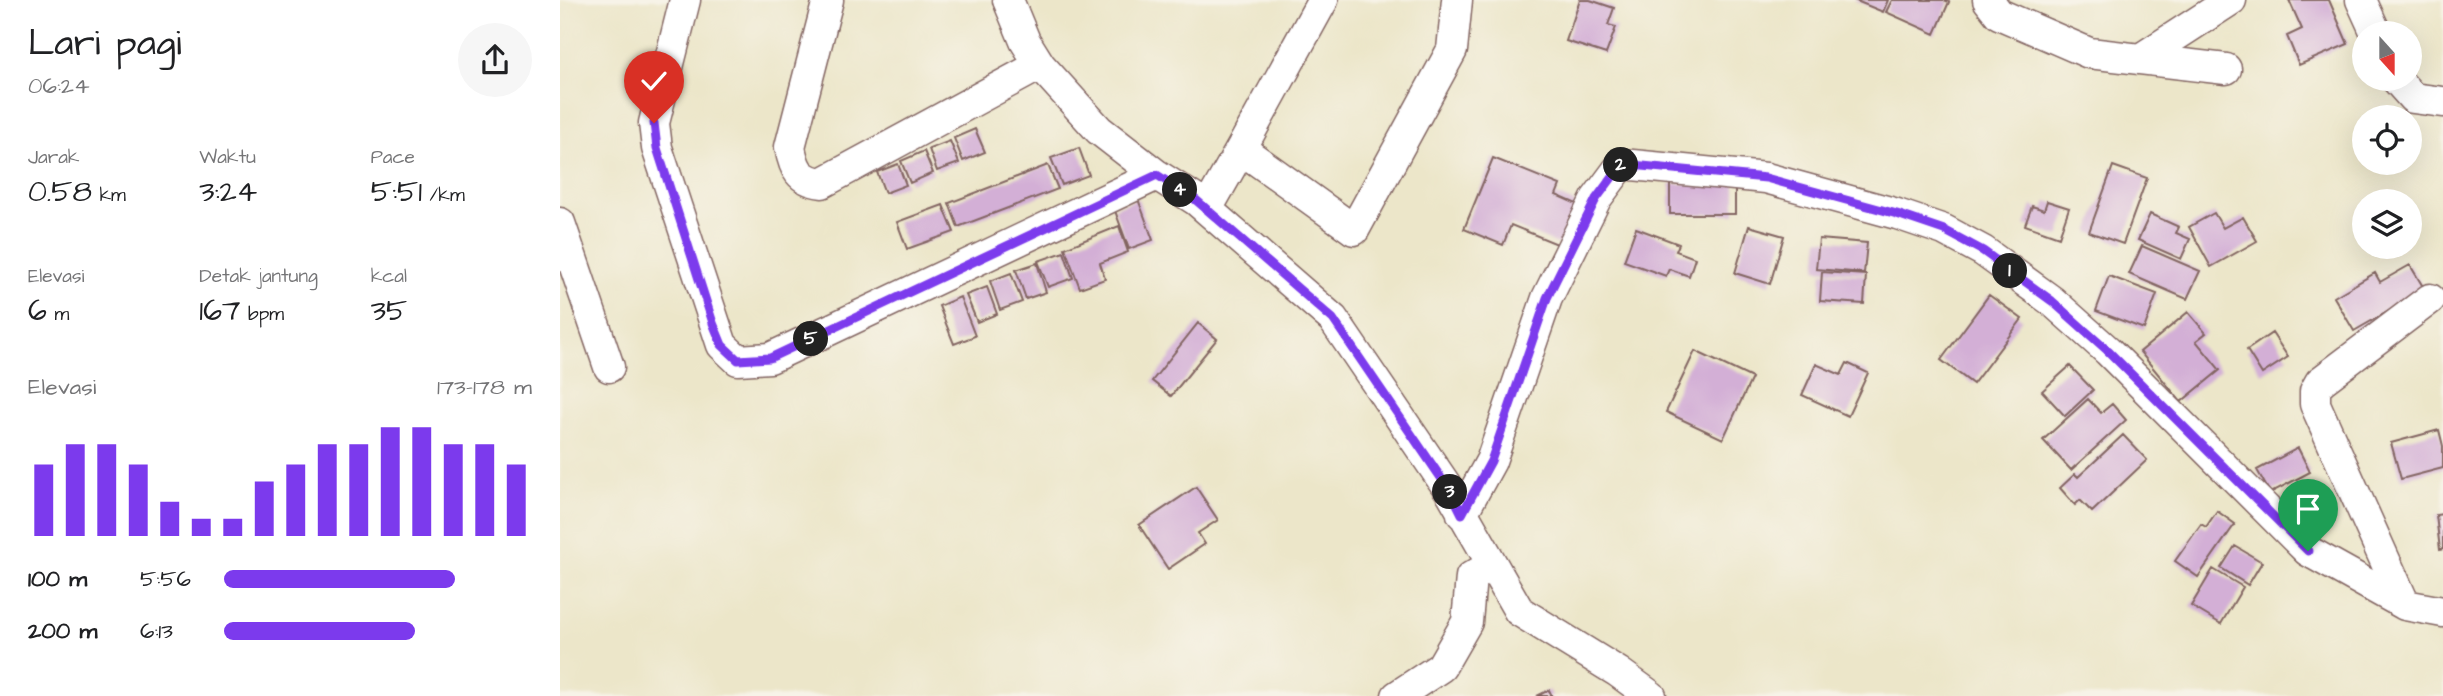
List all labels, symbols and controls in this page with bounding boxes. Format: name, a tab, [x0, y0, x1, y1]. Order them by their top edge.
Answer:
text: Lari pagi	[28, 18, 181, 70]
north arrow	[2352, 21, 2422, 91]
map controls	[2352, 21, 2422, 259]
button: share	[458, 23, 532, 97]
pin	[624, 51, 684, 123]
icon: check	[635, 62, 673, 100]
text: 06:24	[28, 70, 90, 102]
button: locate	[2352, 105, 2422, 175]
text: Jarak	[28, 144, 80, 171]
text: Waktu	[199, 144, 256, 171]
text: Pace	[371, 144, 415, 171]
pin: 2	[1604, 148, 1638, 182]
text: 2	[1615, 151, 1626, 178]
text: 0.58	[28, 171, 92, 213]
text: 3:24	[199, 171, 257, 213]
text: 5:51	[371, 171, 422, 213]
pin: 4	[1162, 172, 1198, 208]
text: 4	[1173, 176, 1186, 203]
text: km	[92, 182, 126, 209]
text: /km	[422, 182, 465, 209]
button: layers	[2352, 189, 2422, 259]
pin: 1	[1992, 254, 2028, 288]
text: 1	[2008, 257, 2011, 284]
text: Elevasi	[28, 263, 84, 290]
text: Detak jantung	[199, 263, 318, 290]
text: kcal	[371, 263, 407, 290]
text: 6	[28, 290, 47, 332]
text: 167	[199, 290, 240, 332]
text: 35	[371, 290, 407, 332]
text: m	[47, 301, 69, 328]
text: bpm	[240, 301, 284, 328]
pin: 5	[793, 322, 828, 356]
text: 5	[804, 325, 817, 352]
text: Elevasi	[28, 371, 96, 403]
text: 173–178 m	[437, 371, 532, 403]
pin: 3	[1432, 475, 1468, 510]
text: 3	[1445, 478, 1454, 505]
pin	[2278, 479, 2338, 551]
icon: arrive	[2289, 490, 2327, 528]
text: 100 m	[28, 563, 87, 595]
text: 5:56	[140, 563, 191, 595]
text: 200 m	[28, 615, 97, 647]
text: 6:13	[140, 615, 173, 647]

